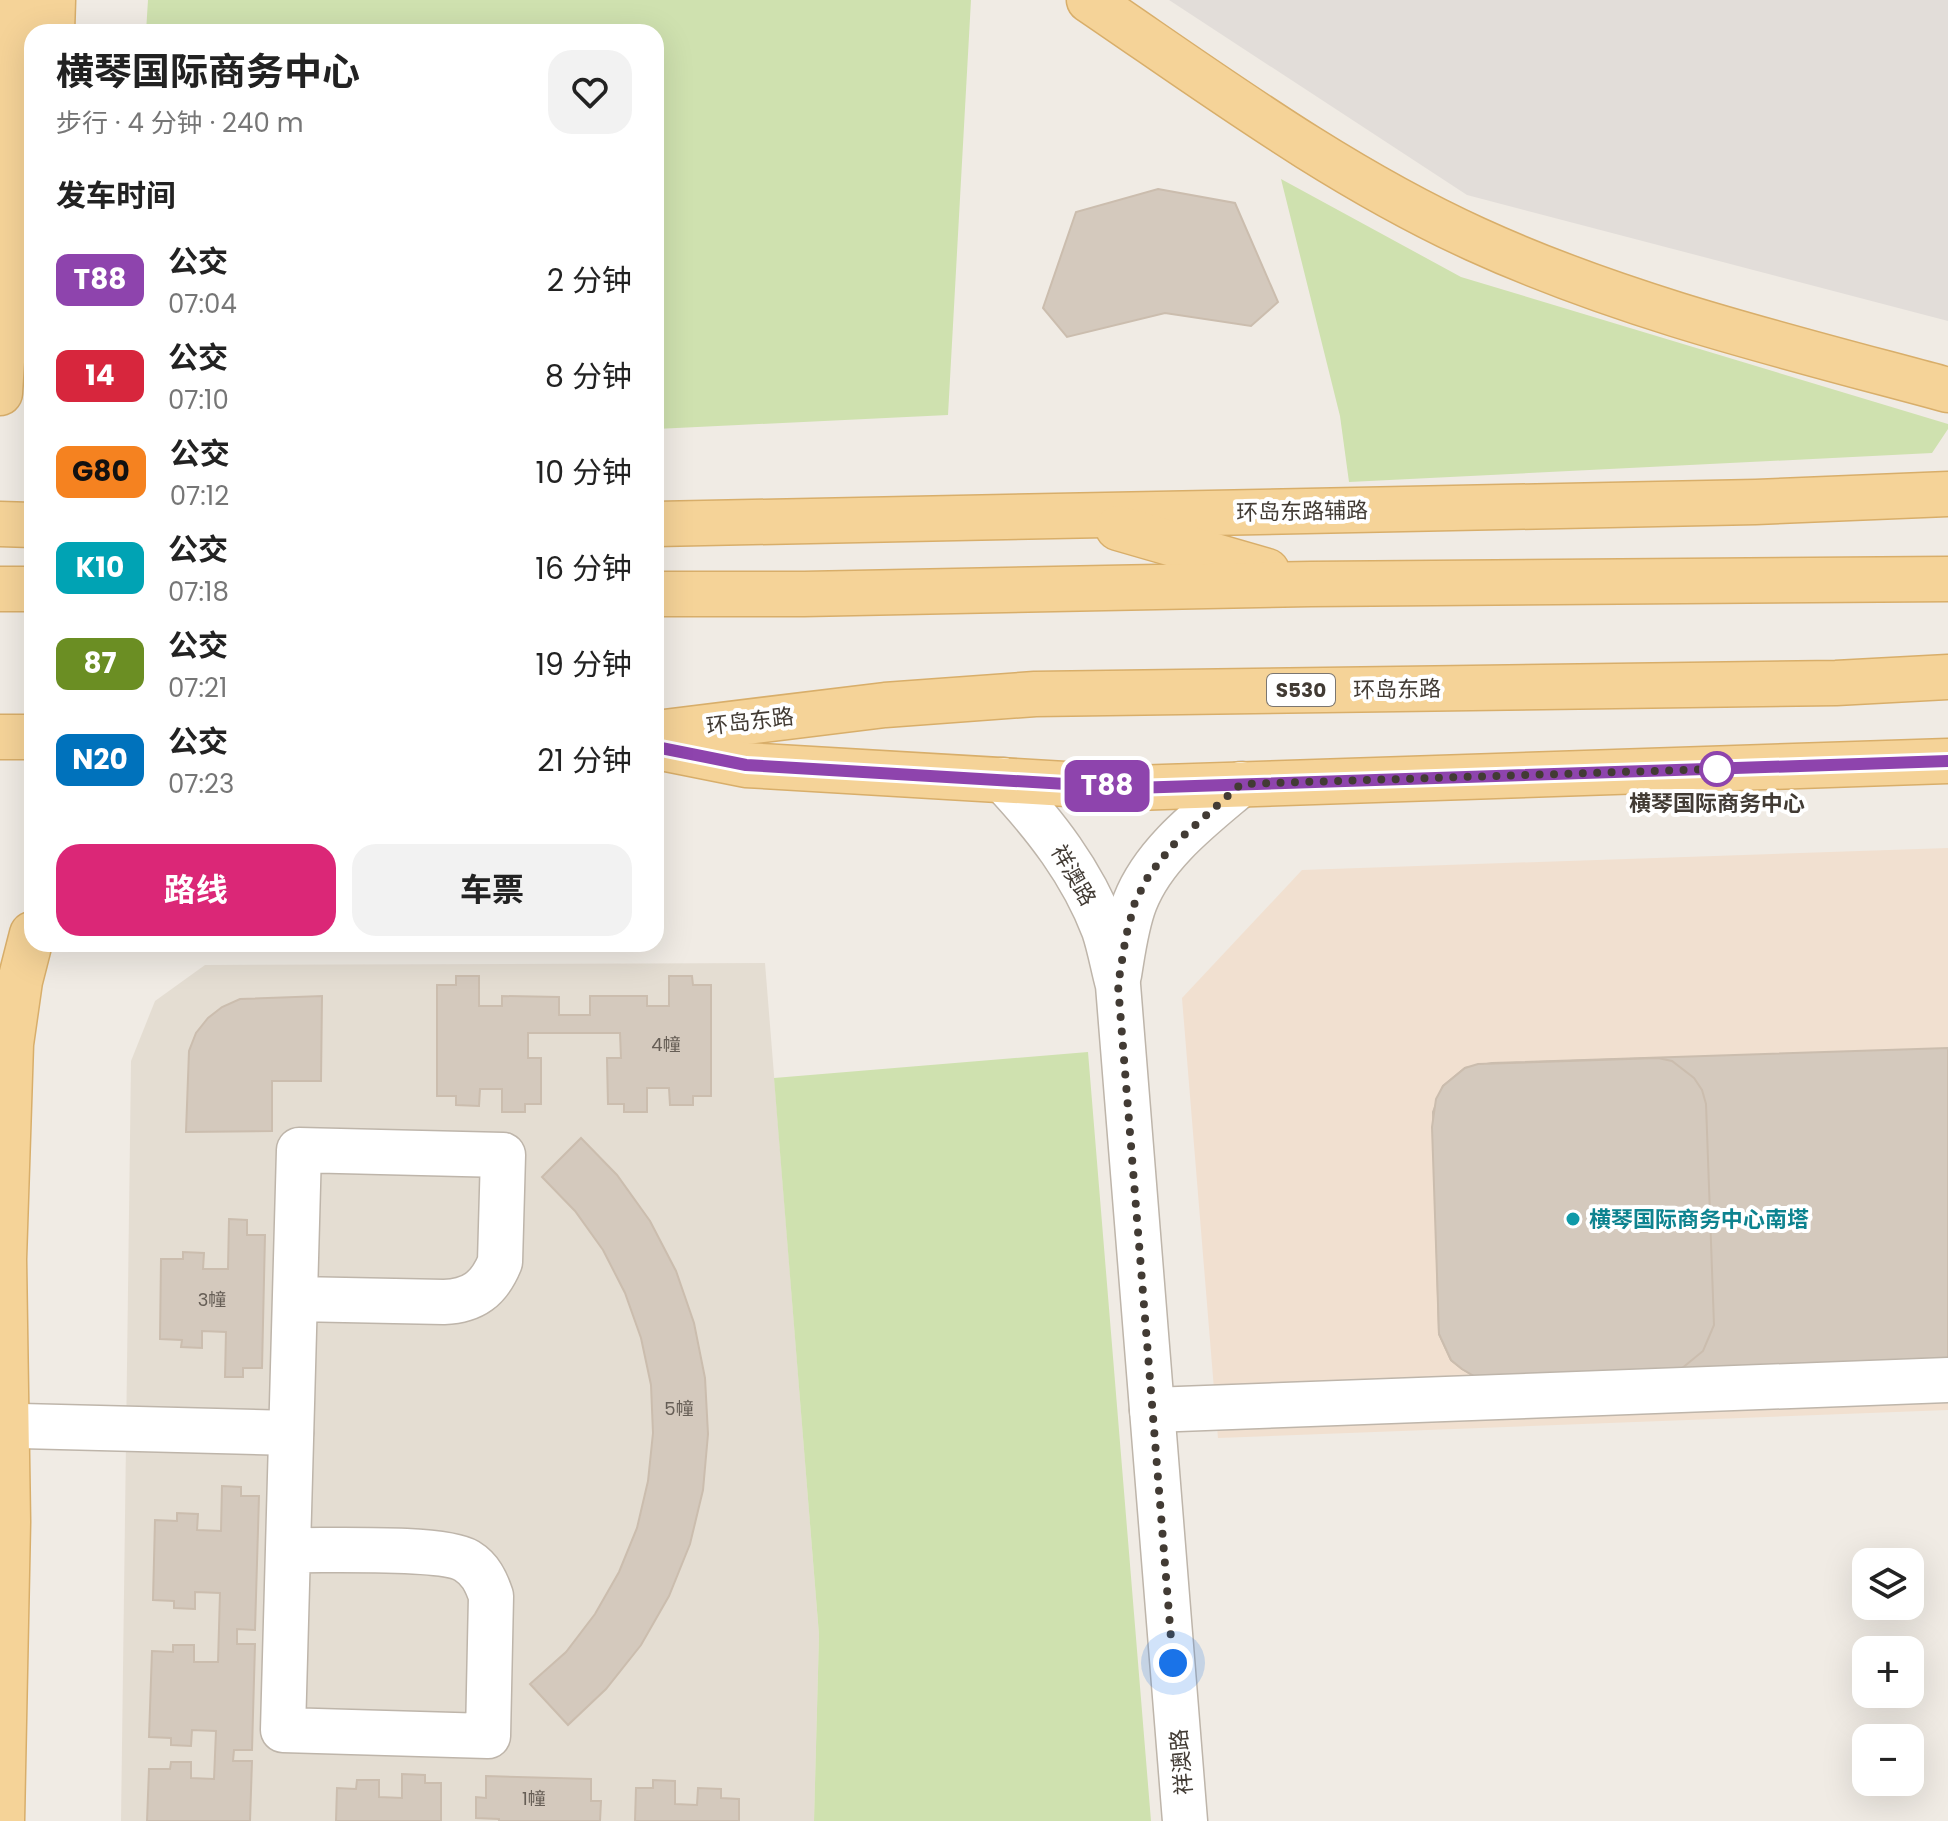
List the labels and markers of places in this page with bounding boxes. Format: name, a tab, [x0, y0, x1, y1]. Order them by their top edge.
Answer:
marker: 横琴国际商务中心	[1700, 752, 1734, 786]
place label: 横琴国际商务中心	[1629, 788, 1805, 819]
place label: 横琴国际商务中心南塔	[1589, 1204, 1809, 1235]
marker: 横琴国际商务中心南塔	[1564, 1210, 1582, 1228]

